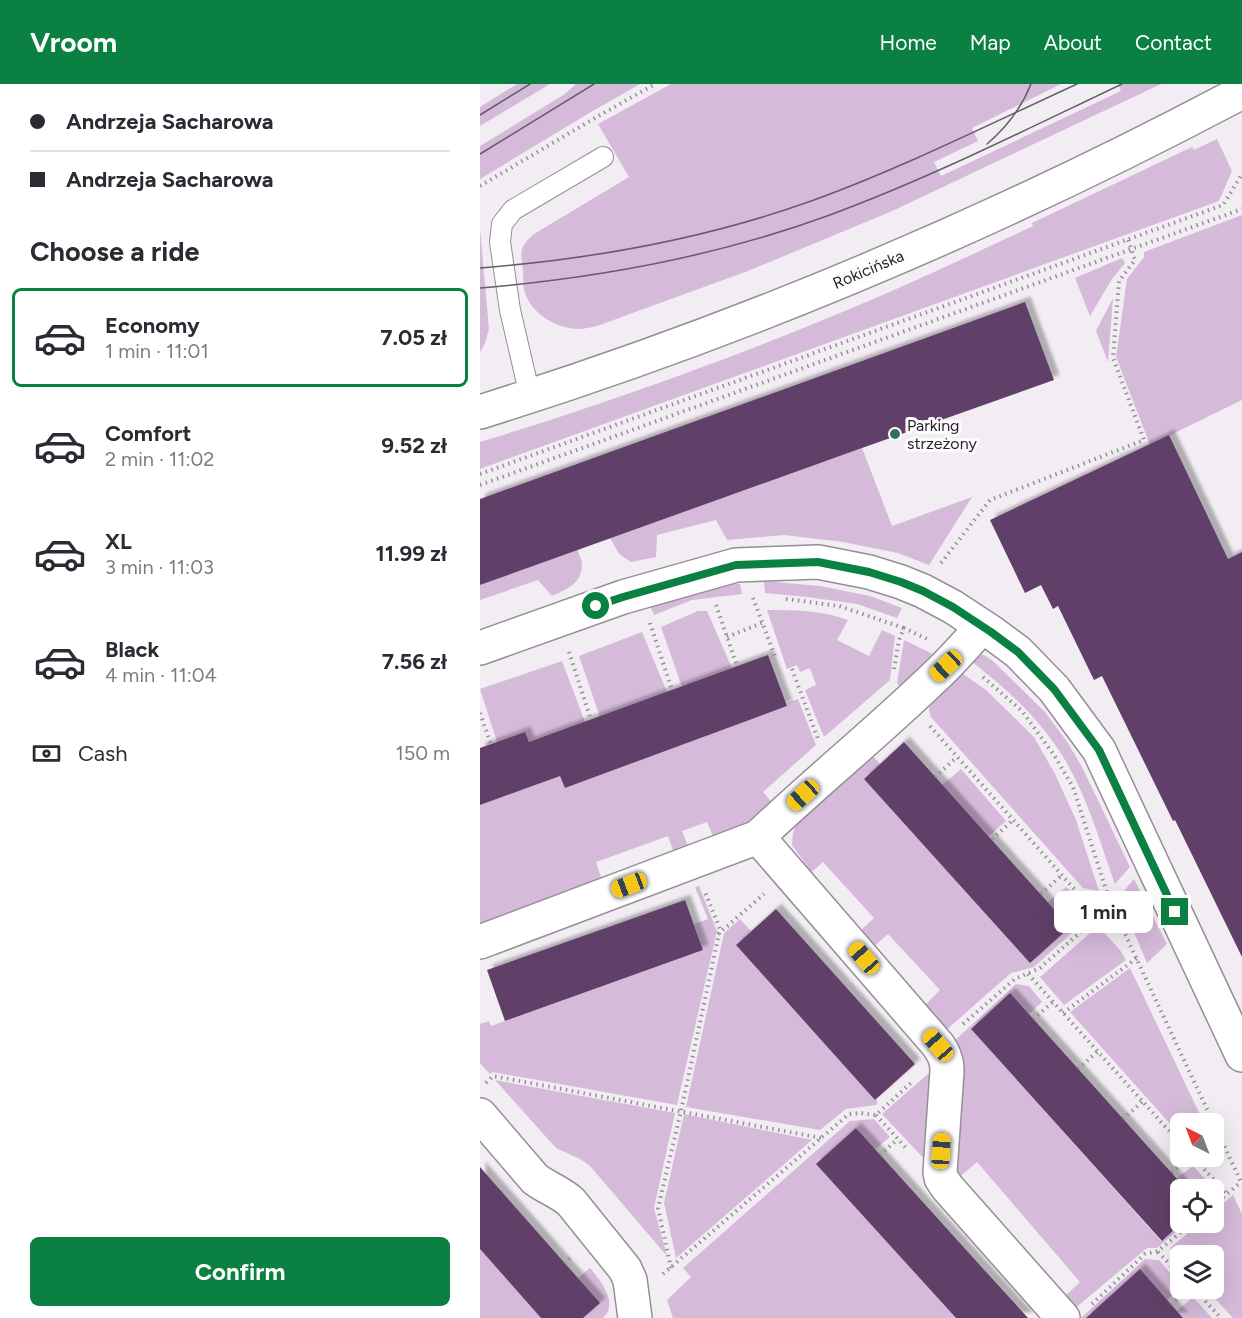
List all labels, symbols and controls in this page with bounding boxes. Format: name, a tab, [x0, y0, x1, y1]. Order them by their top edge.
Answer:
text: Vroom	[30, 25, 117, 59]
text: Home	[880, 30, 937, 55]
text: Map	[970, 30, 1011, 55]
text: About	[1044, 30, 1102, 55]
text: Contact	[1135, 30, 1212, 55]
text: Andrzeja Sacharowa	[66, 108, 273, 135]
text: Andrzeja Sacharowa	[66, 166, 273, 193]
text: Choose a ride	[30, 235, 199, 268]
street label: Rokicińska	[830, 246, 907, 293]
icon: car	[33, 311, 87, 365]
text: Economy	[105, 312, 200, 339]
text: 7.05 zł	[380, 324, 447, 351]
text: 1 min · 11:01	[105, 339, 209, 363]
place label: Parking strzeżony	[907, 416, 977, 453]
icon: car	[33, 419, 87, 473]
text: Comfort	[105, 420, 191, 447]
marker: Parking strzeżony	[888, 427, 902, 441]
text: 9.52 zł	[381, 432, 447, 459]
text: 2 min · 11:02	[105, 447, 214, 471]
icon: car	[33, 527, 87, 581]
text: XL	[105, 528, 132, 555]
text: 11.99 zł	[375, 540, 447, 567]
text: 3 min · 11:03	[105, 555, 214, 579]
route start	[582, 592, 609, 619]
icon: car	[33, 635, 87, 689]
text: Black	[105, 636, 159, 663]
car	[927, 647, 965, 685]
text: 7.56 zł	[382, 648, 447, 675]
text: 4 min · 11:04	[105, 663, 217, 687]
icon: cash	[30, 737, 63, 770]
text: Cash	[78, 740, 128, 767]
text: 150 m	[395, 741, 450, 765]
car	[784, 776, 822, 814]
car	[609, 870, 649, 900]
callout: 1 min	[1055, 891, 1154, 933]
route end	[1161, 898, 1188, 925]
text: 1 min	[1080, 900, 1127, 924]
car	[845, 939, 883, 977]
car	[919, 1026, 957, 1064]
north arrow	[1170, 1113, 1224, 1167]
map controls	[1170, 1113, 1224, 1299]
car	[931, 1132, 951, 1170]
button: locate	[1170, 1179, 1224, 1233]
button: Confirm	[30, 1237, 450, 1306]
button: layers	[1170, 1245, 1224, 1299]

